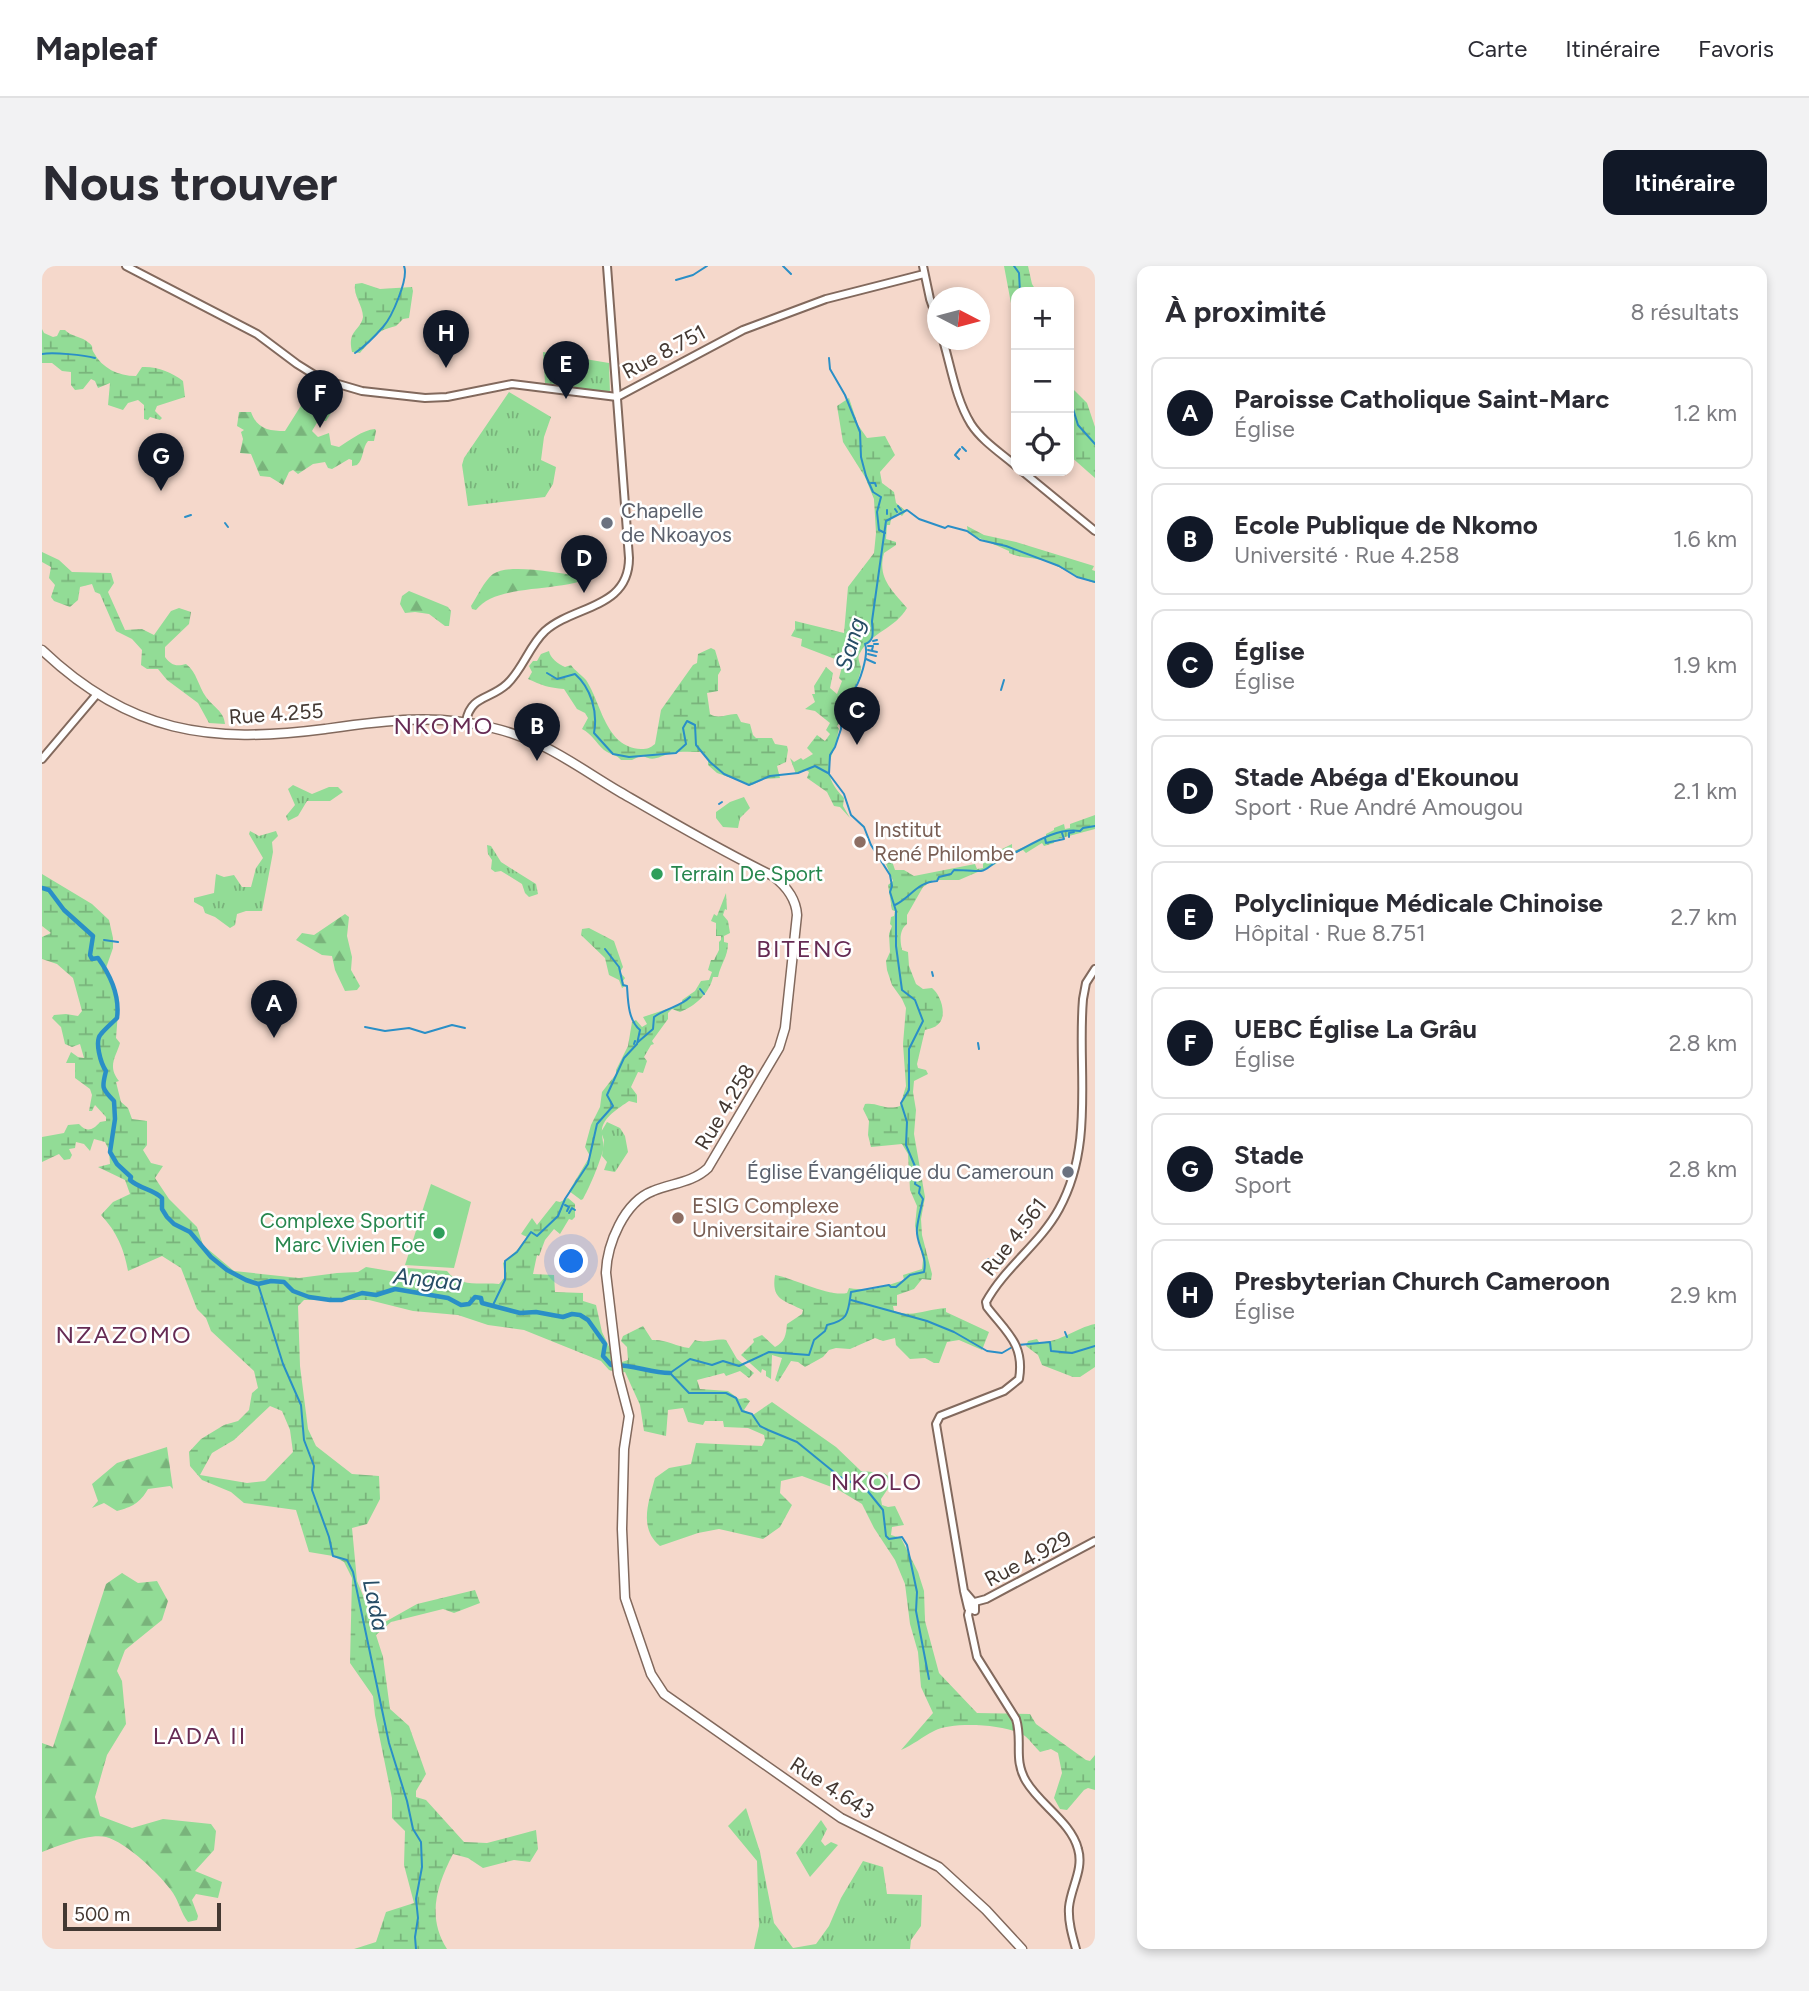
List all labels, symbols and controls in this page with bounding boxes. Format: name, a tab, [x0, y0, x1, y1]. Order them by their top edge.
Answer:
text: Mapleaf	[35, 29, 158, 68]
text: Carte	[1467, 34, 1527, 63]
text: Itinéraire	[1565, 34, 1660, 63]
text: Favoris	[1698, 34, 1774, 63]
button: Itinéraire	[1603, 150, 1767, 215]
text: Nous trouver	[42, 153, 337, 212]
north arrow	[927, 287, 990, 350]
map controls	[1011, 287, 1074, 476]
button: +	[1011, 287, 1074, 350]
text: À proximité	[1165, 293, 1326, 330]
text: 8 résultats	[1630, 298, 1739, 326]
pin: H	[423, 310, 469, 368]
street label: Rue 8.751	[618, 319, 710, 384]
pin: E	[543, 341, 589, 399]
button: −	[1011, 350, 1074, 413]
pin: F	[297, 370, 343, 428]
text: Paroisse Catholique Saint-Marc	[1234, 383, 1609, 415]
text: A	[1182, 399, 1198, 427]
text: 1.2 km	[1673, 399, 1737, 427]
button: locate	[1011, 413, 1074, 476]
text: Église	[1234, 415, 1295, 443]
pin: G	[138, 433, 184, 491]
place label: Chapelle de Nkoayos	[621, 498, 732, 547]
text: Ecole Publique de Nkomo	[1234, 509, 1538, 541]
marker: Chapelle de Nkoayos	[599, 515, 615, 531]
text: B	[1183, 525, 1197, 553]
text: 1.6 km	[1673, 525, 1737, 553]
pin: D	[561, 535, 607, 593]
text: Université · Rue 4.258	[1234, 541, 1460, 569]
water label: Sang	[829, 614, 871, 674]
text: Église	[1234, 635, 1305, 667]
text: C	[1182, 651, 1198, 679]
text: 1.9 km	[1673, 651, 1737, 679]
text: Église	[1234, 667, 1295, 695]
pin: C	[834, 687, 880, 745]
street label: Rue 4.255	[228, 698, 324, 729]
pin: B	[514, 703, 560, 761]
district label: NKOMO	[394, 711, 494, 740]
text: Stade Abéga d'Ekounou	[1234, 761, 1519, 793]
text: D	[1182, 777, 1198, 805]
text: 2.1 km	[1673, 777, 1737, 805]
text: Sport · Rue André Amougou	[1234, 793, 1523, 821]
place label: Institut René Philombe	[874, 817, 1014, 866]
marker: Institut René Philombe	[852, 834, 868, 850]
place label: Terrain De Sport	[671, 861, 823, 886]
marker: Terrain De Sport	[649, 866, 665, 882]
text: Polyclinique Médicale Chinoise	[1234, 887, 1603, 919]
text: E	[1183, 903, 1197, 931]
text: 2.7 km	[1671, 903, 1737, 931]
text: Hôpital · Rue 8.751	[1234, 919, 1426, 947]
district label: BITENG	[756, 934, 854, 963]
pin: A	[251, 980, 297, 1038]
text: UEBC Église La Grâu	[1234, 1013, 1477, 1045]
text: F	[1184, 1029, 1196, 1057]
text: 2.8 km	[1669, 1029, 1737, 1057]
text: Église	[1234, 1045, 1295, 1073]
street label: Rue 4.258	[689, 1059, 760, 1154]
text: Stade	[1234, 1139, 1304, 1171]
text: G	[1181, 1155, 1199, 1183]
text: 2.8 km	[1669, 1155, 1737, 1183]
place label: Église Évangélique du Cameroun	[747, 1159, 1054, 1184]
marker: Église Évangélique du Cameroun	[1060, 1164, 1076, 1180]
text: Sport	[1234, 1171, 1292, 1199]
place label: ESIG Complexe Universitaire Siantou	[692, 1193, 887, 1242]
street label: Rue 4.561	[976, 1193, 1052, 1280]
place label: Complexe Sportif Marc Vivien Foe	[260, 1208, 425, 1257]
marker: ESIG Complexe Universitaire Siantou	[670, 1210, 686, 1226]
marker: Complexe Sportif Marc Vivien Foe	[431, 1225, 447, 1241]
your location	[554, 1244, 588, 1278]
water label: Angaa	[391, 1261, 464, 1297]
text: Presbyterian Church Cameroon	[1234, 1265, 1610, 1297]
text: H	[1181, 1281, 1199, 1309]
text: 2.9 km	[1670, 1281, 1737, 1309]
text: Église	[1234, 1297, 1295, 1325]
district label: NZAZOMO	[55, 1320, 193, 1349]
district label: NKOLO	[831, 1467, 923, 1496]
street label: Rue 4.929	[980, 1525, 1075, 1592]
water label: Lada	[357, 1576, 395, 1634]
district label: LADA II	[153, 1721, 247, 1750]
street label: Rue 4.643	[786, 1751, 879, 1824]
scale bar	[63, 1900, 220, 1932]
text: 500 m	[74, 1903, 130, 1926]

